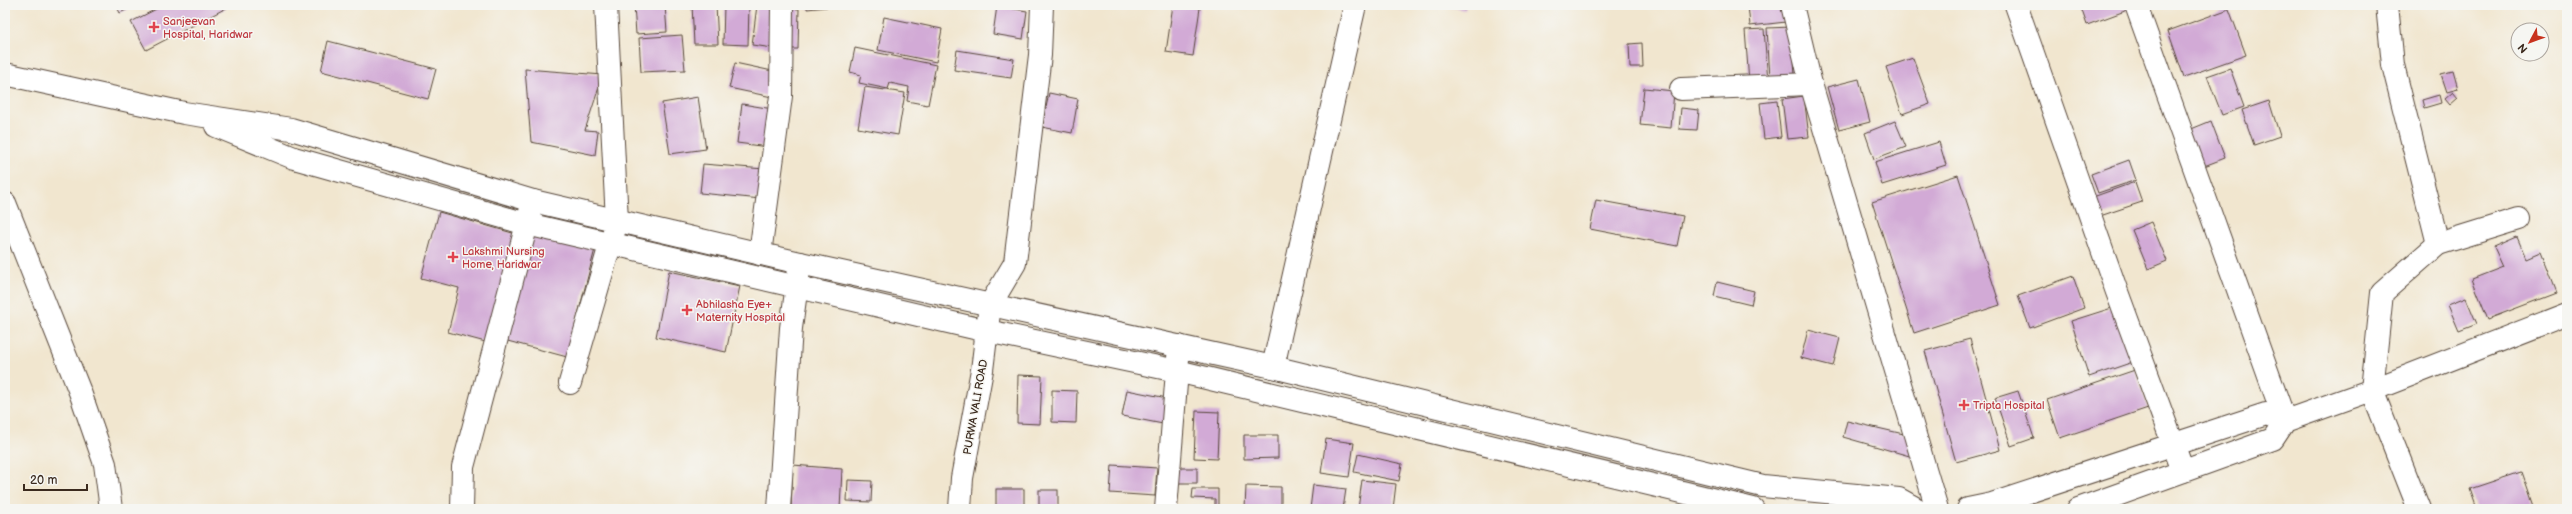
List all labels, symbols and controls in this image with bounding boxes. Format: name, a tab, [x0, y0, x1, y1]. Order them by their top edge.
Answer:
place label: Sanjeevan Hospital, Haridwar	[163, 15, 254, 41]
marker: Sanjeevan Hospital, Haridwar	[148, 21, 160, 33]
north arrow	[2510, 22, 2550, 62]
text: N	[2515, 41, 2530, 56]
place label: Lakshmi Nursing Home, Haridwar	[462, 245, 545, 271]
marker: Lakshmi Nursing Home, Haridwar	[447, 251, 459, 263]
place label: Abhilasha Eye+ Maternity Hospital	[696, 298, 785, 324]
marker: Abhilasha Eye+ Maternity Hospital	[681, 304, 693, 316]
street label: PURWA VALI ROAD	[961, 358, 990, 456]
marker: Tripta Hospital	[1958, 399, 1970, 411]
place label: Tripta Hospital	[1973, 399, 2045, 412]
scale bar	[24, 466, 87, 492]
text: 20 m	[30, 473, 57, 488]

